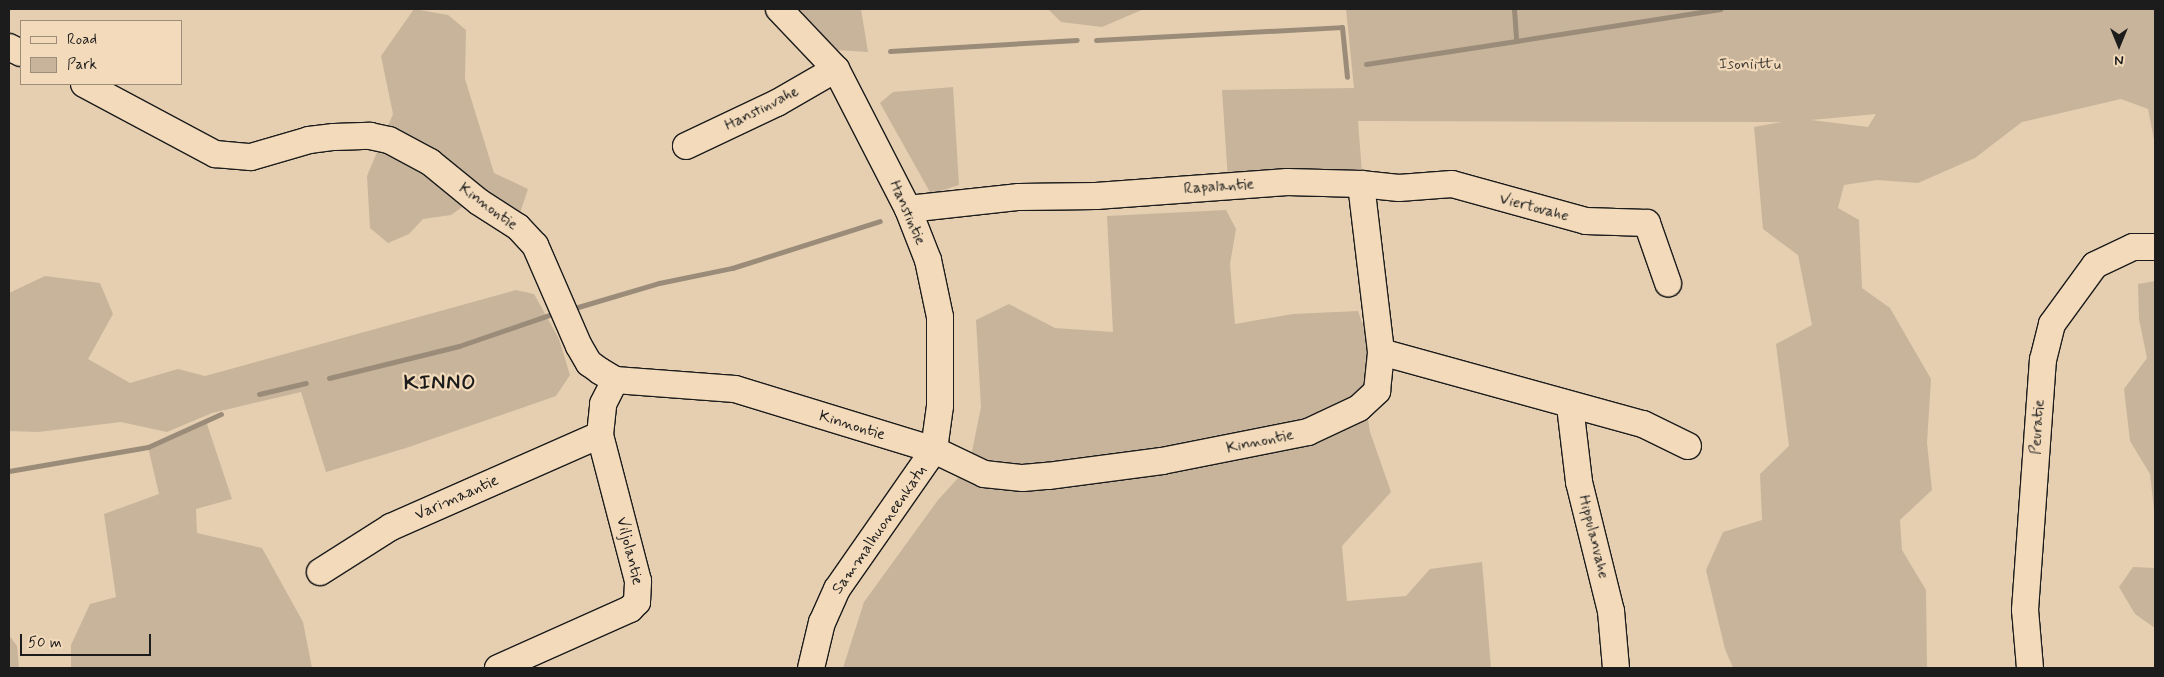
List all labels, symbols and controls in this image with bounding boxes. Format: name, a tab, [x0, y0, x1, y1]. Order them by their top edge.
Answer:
legend	[20, 20, 182, 85]
north arrow	[2094, 20, 2144, 70]
text: Road	[67, 30, 97, 50]
text: N	[2114, 51, 2124, 69]
text: Park	[67, 55, 97, 75]
park label: Isoniittu	[1719, 55, 1781, 75]
street label: Hanstinvahe	[722, 82, 802, 136]
street label: Rapalantie	[1183, 175, 1255, 199]
street label: Hanstintie	[884, 178, 930, 248]
street label: Kinnontie	[455, 179, 521, 235]
street label: Viertovahe	[1497, 190, 1571, 226]
district label: KINNO	[403, 370, 477, 396]
street label: Peuratie	[2026, 399, 2050, 455]
street label: Kinnontie	[817, 407, 887, 445]
street label: Kinnontie	[1225, 426, 1295, 458]
street label: Sammalhuoneenkatu	[828, 462, 932, 598]
street label: Varimaantie	[412, 471, 502, 525]
street label: Hippulanvahe	[1573, 493, 1613, 581]
street label: Viljolantie	[611, 515, 647, 587]
scale bar	[22, 624, 154, 656]
text: 50 m	[28, 633, 62, 653]

